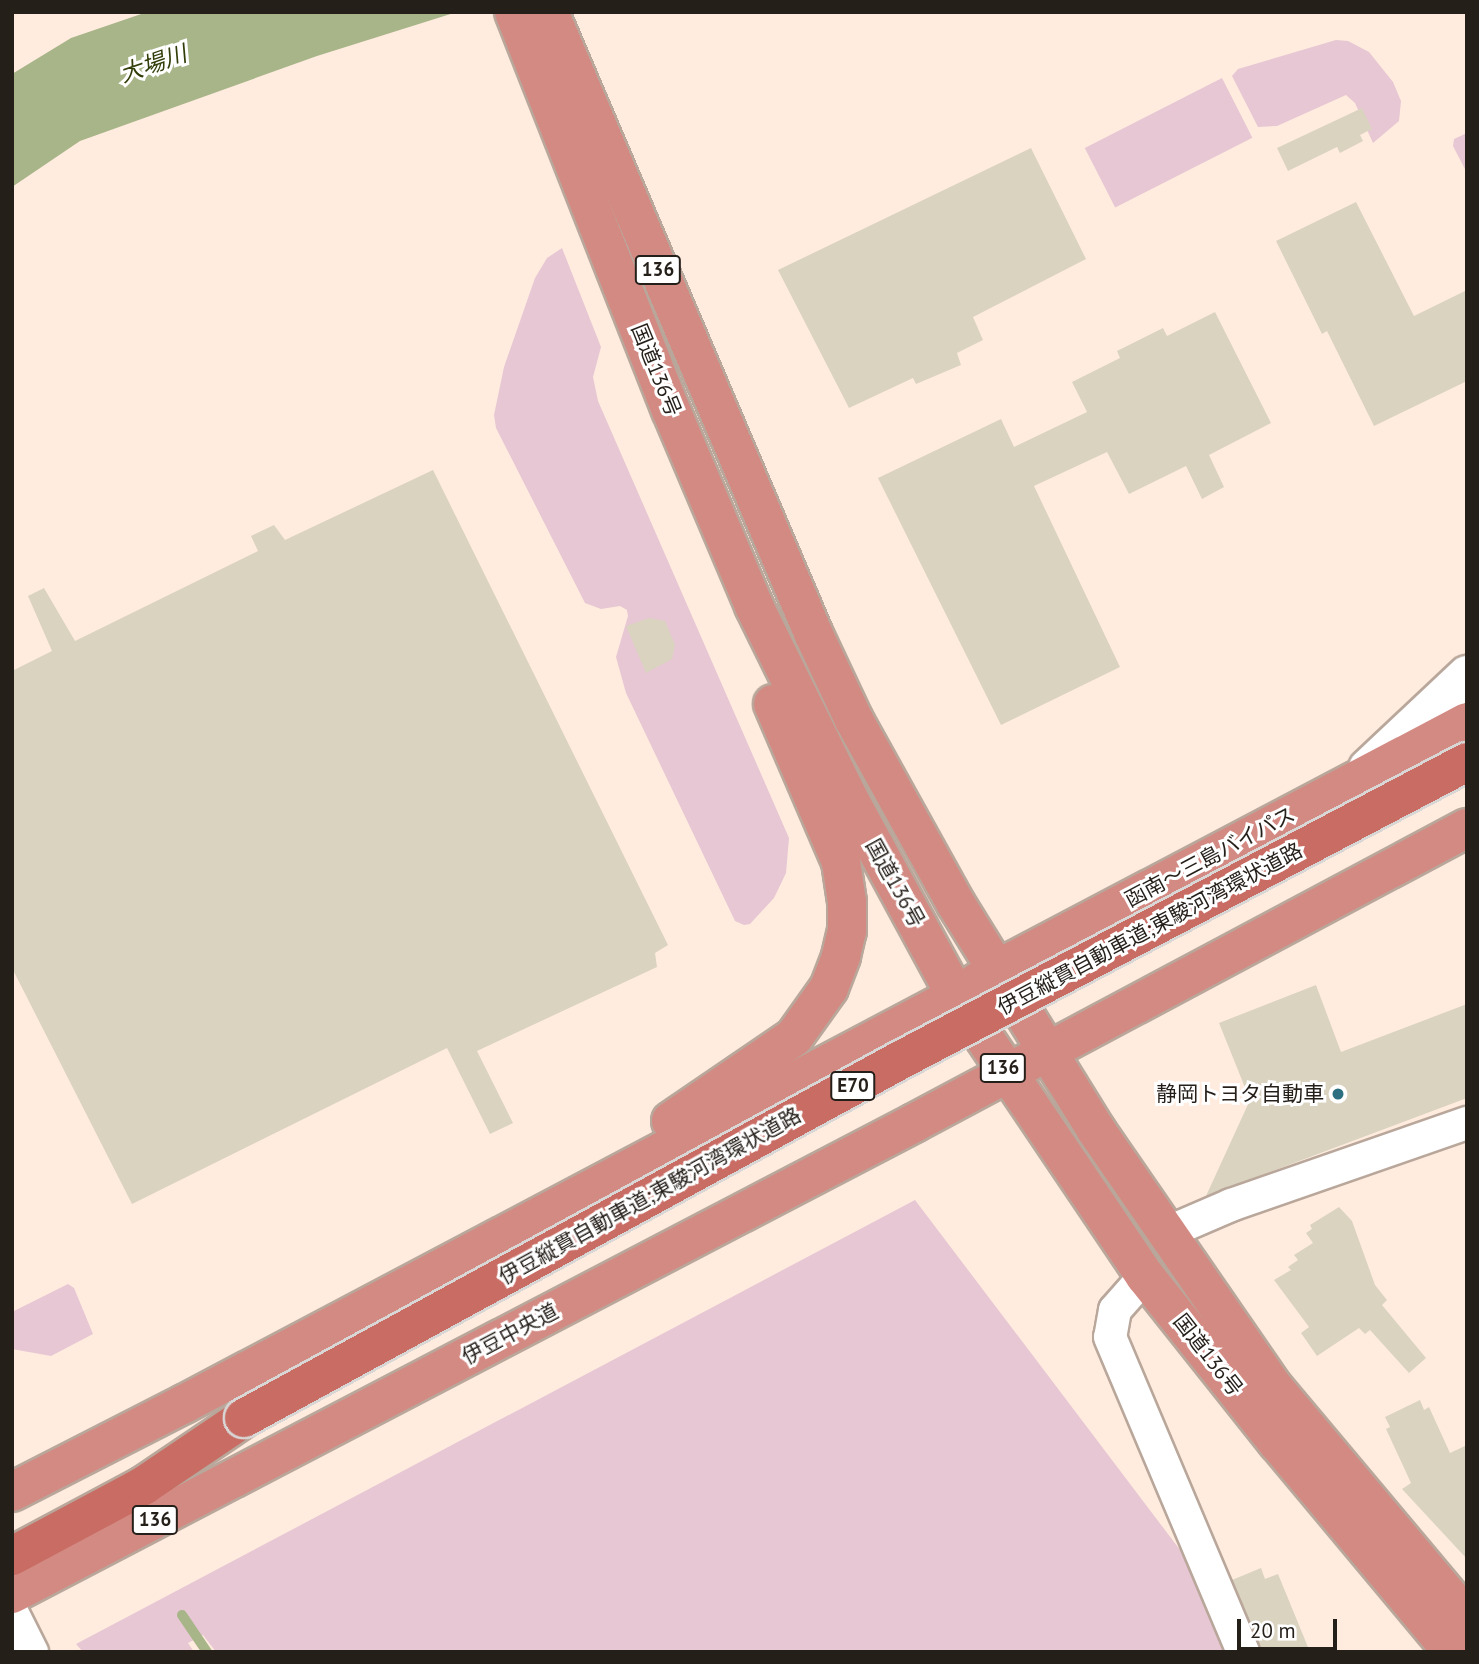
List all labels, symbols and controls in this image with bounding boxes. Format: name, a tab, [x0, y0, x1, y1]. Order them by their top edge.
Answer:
water label: 大場川	[116, 40, 190, 88]
road number: 136	[634, 254, 682, 286]
street label: 国道136号	[626, 320, 686, 420]
street label: 函南～三島バイパス	[1121, 802, 1299, 912]
street label: 国道136号	[860, 834, 930, 932]
street label: 伊豆縦貫自動車道;東駿河湾環状道路	[993, 838, 1307, 1020]
road number: 136	[978, 1052, 1028, 1084]
road number: E70	[830, 1070, 876, 1102]
place label: 静岡トヨタ自動車	[1156, 1081, 1324, 1107]
marker: 静岡トヨタ自動車	[1330, 1086, 1346, 1102]
street label: 伊豆縦貫自動車道;東駿河湾環状道路	[495, 1102, 805, 1290]
street label: 伊豆中央道	[458, 1298, 562, 1370]
street label: 国道136号	[1168, 1309, 1248, 1401]
road number: 136	[130, 1504, 180, 1536]
scale bar	[1241, 1604, 1341, 1648]
text: 20 m	[1250, 1617, 1296, 1644]

